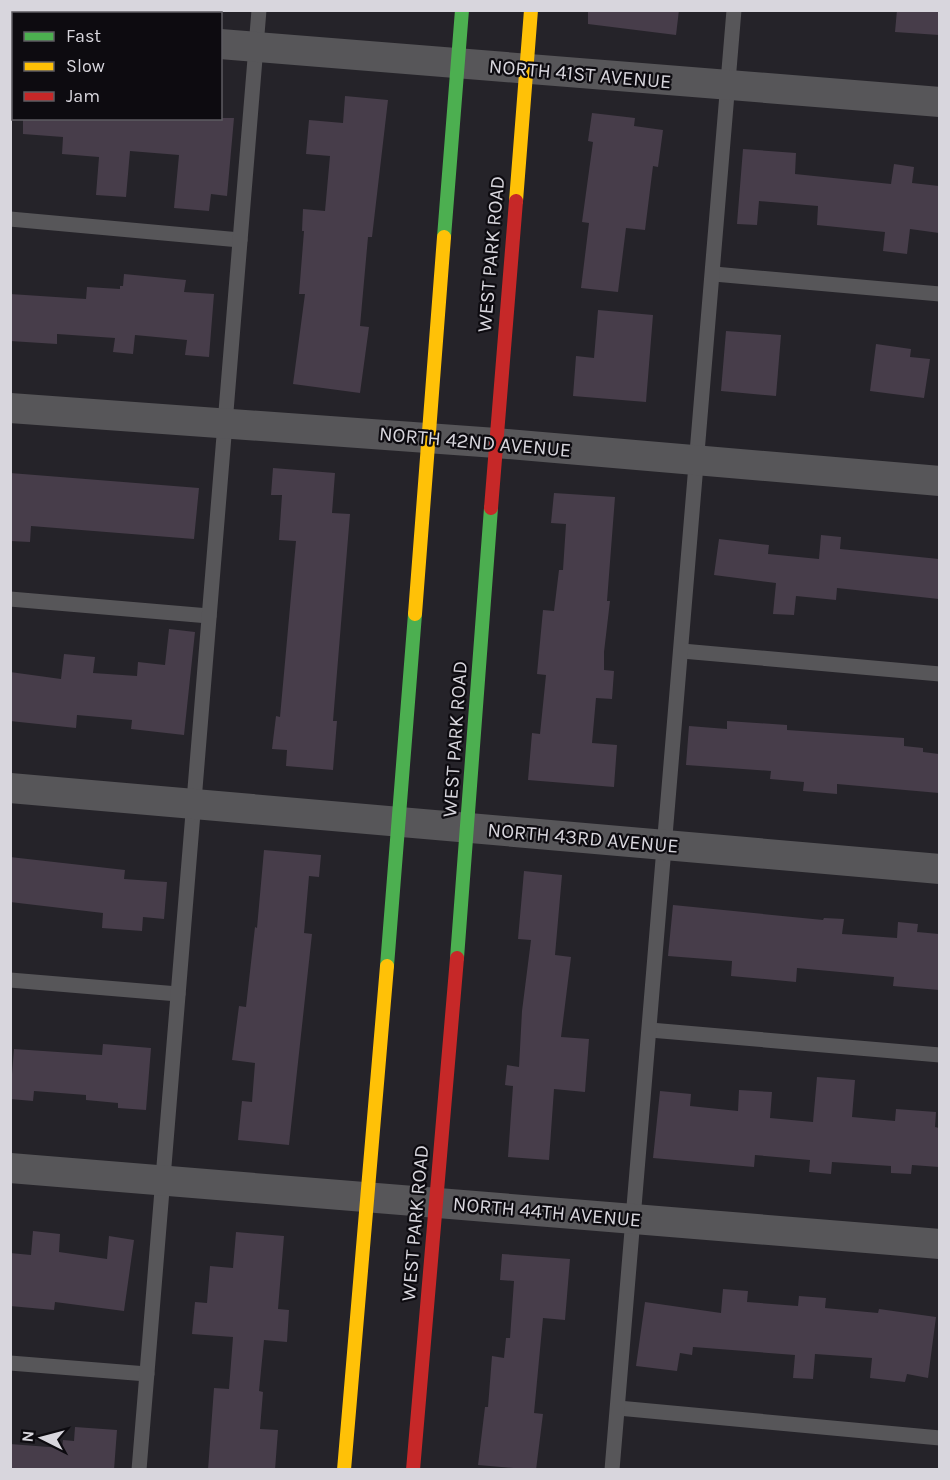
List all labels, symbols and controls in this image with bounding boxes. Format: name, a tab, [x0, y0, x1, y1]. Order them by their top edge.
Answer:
legend	[12, 12, 222, 120]
text: Fast	[66, 25, 101, 47]
text: Slow	[66, 55, 105, 77]
street label: NORTH 41ST AVENUE	[488, 55, 672, 93]
text: Jam	[66, 85, 100, 107]
street label: WEST PARK ROAD	[473, 175, 509, 333]
street label: NORTH 42ND AVENUE	[378, 422, 572, 462]
street label: WEST PARK ROAD	[438, 660, 472, 818]
street label: NORTH 43RD AVENUE	[487, 818, 679, 858]
street label: WEST PARK ROAD	[397, 1144, 433, 1302]
street label: NORTH 44TH AVENUE	[452, 1192, 642, 1232]
north arrow	[12, 1408, 72, 1468]
text: N	[18, 1430, 38, 1443]

